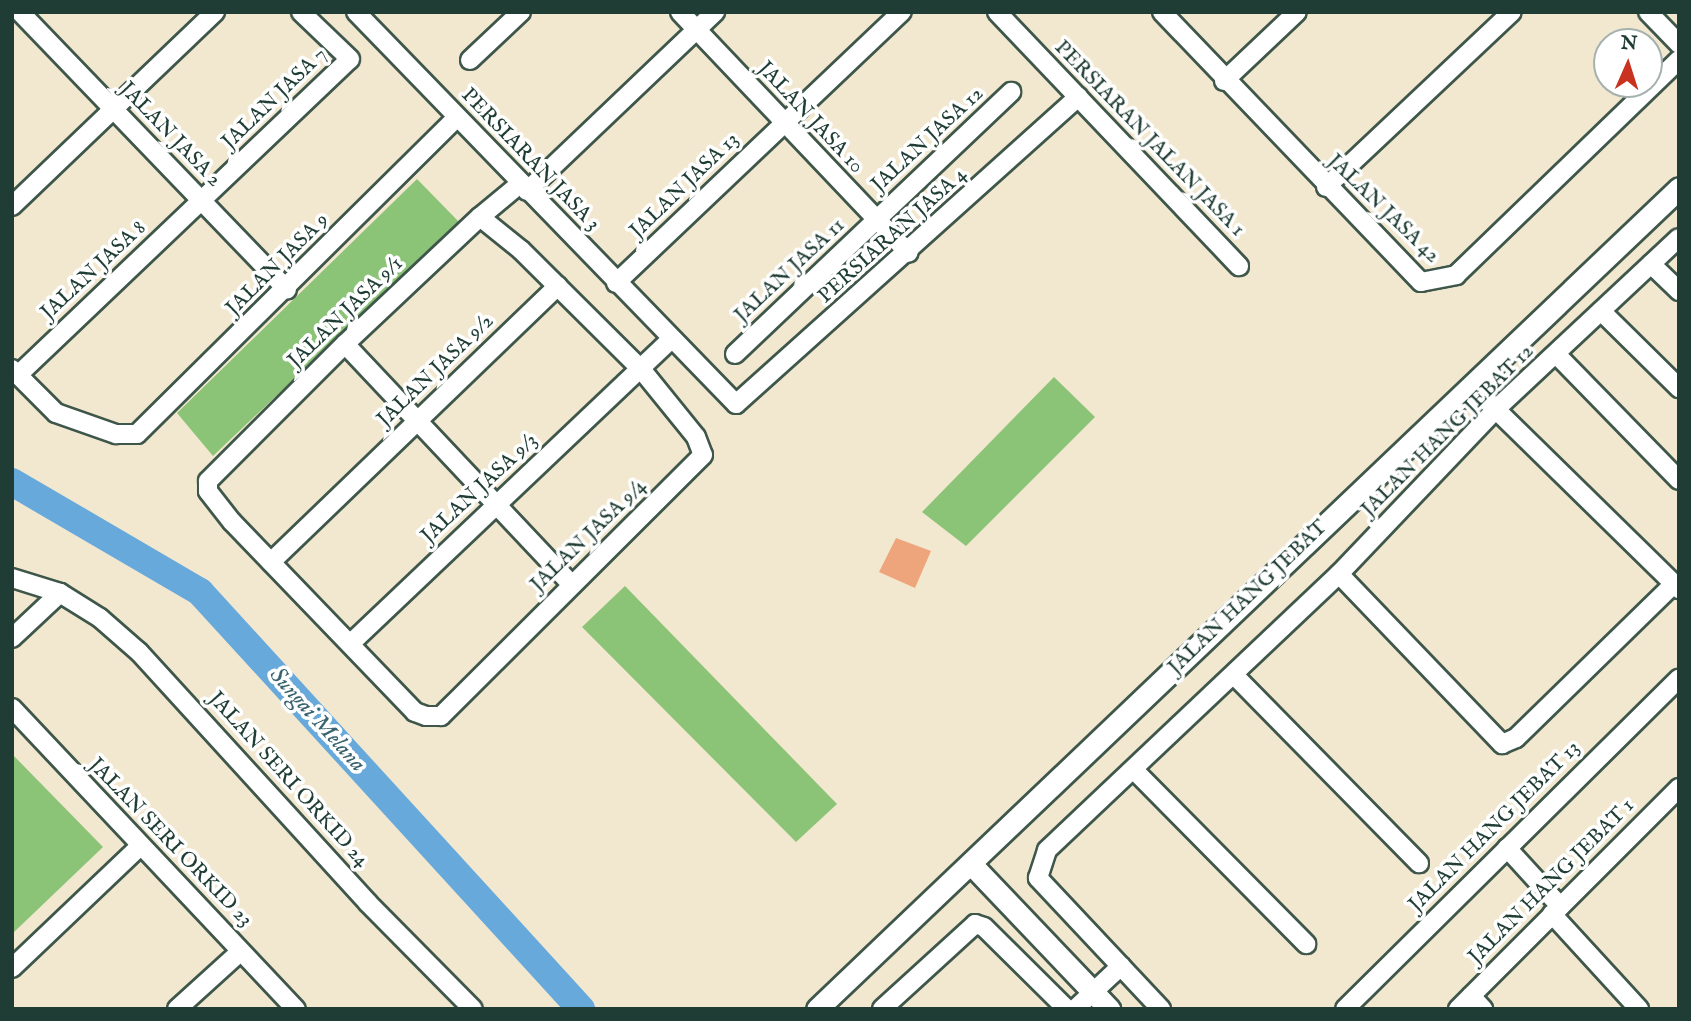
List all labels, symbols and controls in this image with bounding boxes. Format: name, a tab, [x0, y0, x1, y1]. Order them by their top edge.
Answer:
north arrow	[1593, 28, 1663, 98]
text: N	[1620, 32, 1638, 56]
street label: PERSIARAN JALAN JASA 1	[1049, 36, 1249, 242]
street label: JALAN JASA 7	[217, 43, 333, 155]
street label: JALAN JASA 10	[752, 57, 868, 179]
street label: JALAN JASA 2	[114, 77, 226, 193]
street label: JALAN JASA 12	[867, 82, 989, 198]
street label: PERSIARAN JASA 3	[455, 83, 605, 237]
street label: JALAN JASA 13	[625, 128, 745, 244]
street label: JALAN JASA 42	[1322, 149, 1444, 269]
street label: PERSIARAN JASA 4	[813, 163, 973, 309]
street label: JALAN JASA 9	[221, 208, 335, 322]
street label: JALAN JASA 11	[730, 214, 850, 328]
street label: JALAN JASA 8	[36, 216, 152, 326]
street label: JALAN JASA 9/1	[283, 252, 409, 374]
street label: JALAN JASA 9/2	[373, 309, 499, 433]
street label: JALAN HANG JEBAT 12	[1356, 339, 1540, 523]
street label: JALAN JASA 9/3	[417, 429, 543, 549]
street label: JALAN JASA 9/4	[526, 474, 652, 598]
street label: JALAN HANG JEBAT	[1163, 515, 1333, 681]
water label: Sungai Melana	[263, 662, 371, 778]
street label: JALAN SERI ORKID 24	[202, 687, 374, 873]
street label: JALAN HANG JEBAT 13	[1404, 736, 1586, 918]
street label: JALAN SERI ORKID 23	[83, 753, 257, 933]
street label: JALAN HANG JEBAT 1	[1464, 794, 1640, 970]

